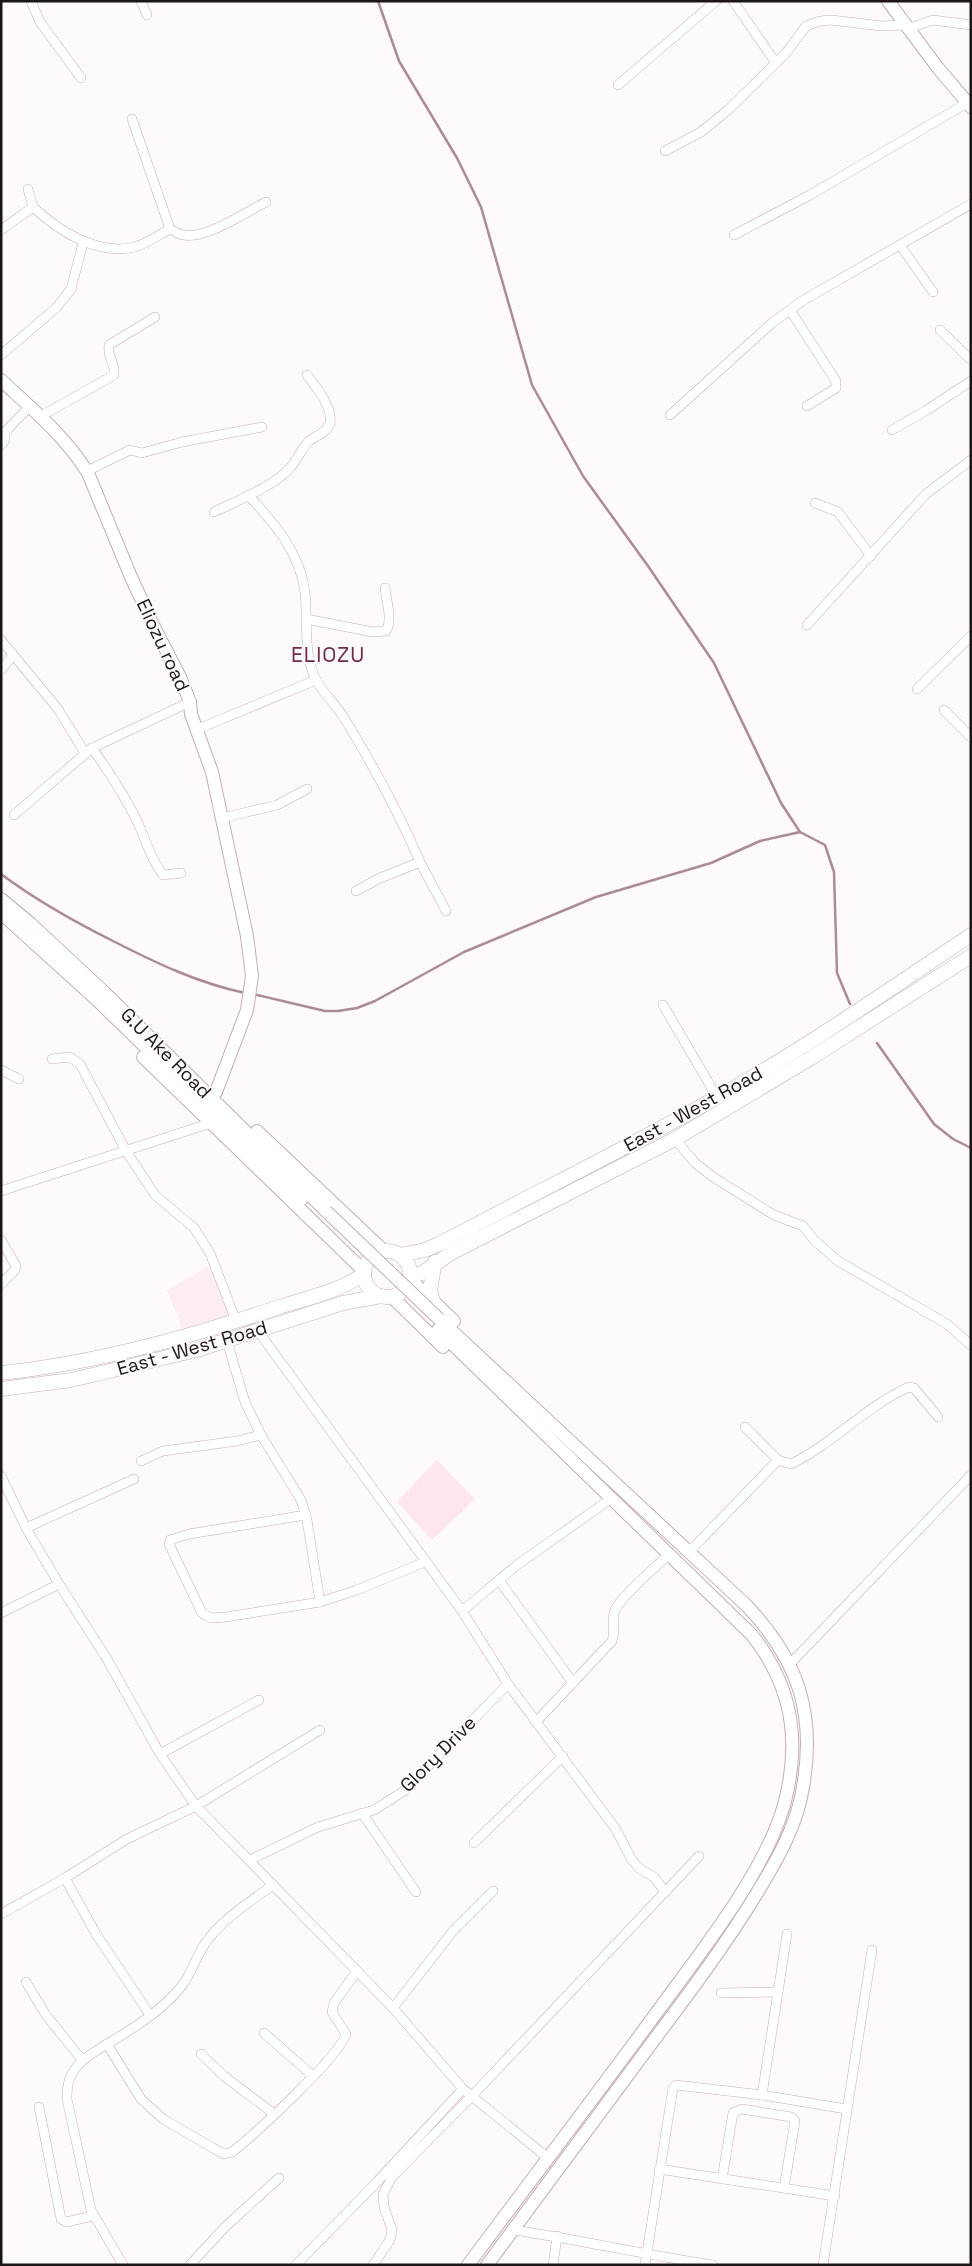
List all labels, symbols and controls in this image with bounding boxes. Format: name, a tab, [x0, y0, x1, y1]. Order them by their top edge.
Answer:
street label: Eliozu road	[131, 595, 195, 695]
district label: ELIOZU	[291, 641, 365, 668]
street label: G.U Ake Road	[115, 1002, 217, 1104]
street label: East - West Road	[619, 1061, 767, 1157]
street label: East - West Road	[114, 1315, 270, 1381]
street label: Glory Drive	[394, 1710, 482, 1798]

